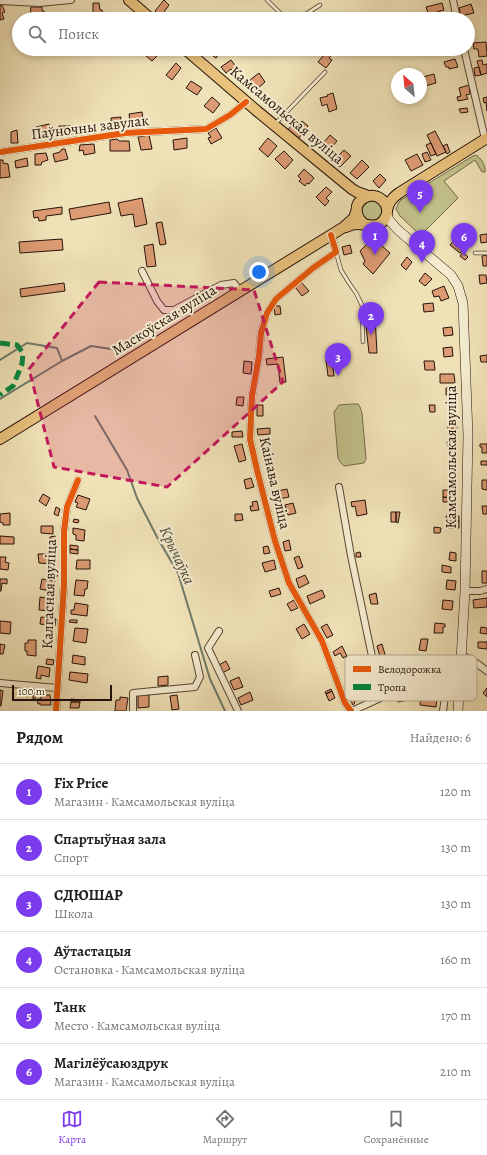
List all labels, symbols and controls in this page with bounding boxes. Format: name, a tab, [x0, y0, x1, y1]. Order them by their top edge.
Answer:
search box	[12, 12, 475, 56]
icon: search	[26, 23, 48, 45]
text: Поиск	[58, 24, 99, 44]
street label: Камсамольская вуліца	[226, 61, 348, 169]
north arrow	[391, 68, 427, 104]
street label: Паўночны завулак	[30, 110, 150, 144]
pin: 5	[407, 180, 433, 213]
pin: 1	[362, 222, 388, 255]
pin: 6	[451, 223, 477, 256]
pin: 4	[409, 230, 435, 263]
your location	[249, 262, 269, 282]
street label: Маскоўская вуліца	[108, 280, 220, 360]
pin: 2	[358, 302, 384, 335]
pin: 3	[325, 343, 351, 376]
street label: Камсамольская вуліца	[441, 385, 461, 529]
street label: Каінава вуліца	[255, 435, 295, 531]
water label: Крычаўка	[154, 522, 200, 588]
street label: Калгасная вуліца	[37, 539, 61, 649]
legend	[345, 655, 477, 701]
text: Велодорожка	[378, 662, 442, 677]
text: Тропа	[378, 680, 407, 695]
scale bar	[12, 683, 112, 702]
text: 100 m	[18, 684, 45, 699]
text: Рядом	[16, 726, 63, 749]
text: Найдено: 6	[410, 729, 471, 746]
text: Fix Price	[54, 773, 108, 793]
text: 1	[27, 783, 31, 800]
text: 120 m	[440, 783, 471, 800]
text: Магазин · Камсамольская вуліца	[54, 793, 235, 810]
text: Спартыўная зала	[54, 829, 166, 849]
text: 2	[26, 839, 32, 856]
text: 130 m	[441, 839, 471, 856]
text: Спорт	[54, 849, 88, 866]
text: СДЮШАР	[54, 885, 123, 905]
text: 3	[26, 895, 32, 912]
text: 130 m	[441, 895, 471, 912]
text: Школа	[54, 905, 93, 922]
text: Аўтастацыя	[54, 941, 131, 961]
text: 4	[26, 951, 32, 968]
text: 160 m	[440, 951, 471, 968]
text: Остановка · Камсамольская вуліца	[54, 961, 245, 978]
text: Танк	[54, 997, 86, 1017]
text: 5	[26, 1007, 32, 1024]
text: 170 m	[441, 1007, 471, 1024]
text: Место · Камсамольская вуліца	[54, 1017, 221, 1034]
text: Магілёўсаюздрук	[54, 1053, 168, 1073]
text: 6	[26, 1063, 32, 1080]
text: 210 m	[440, 1063, 471, 1080]
text: Магазин · Камсамольская вуліца	[54, 1073, 235, 1090]
tab: Карта	[58, 1108, 86, 1147]
tab: Маршрут	[203, 1108, 247, 1147]
tab: Сохранённые	[364, 1108, 429, 1147]

